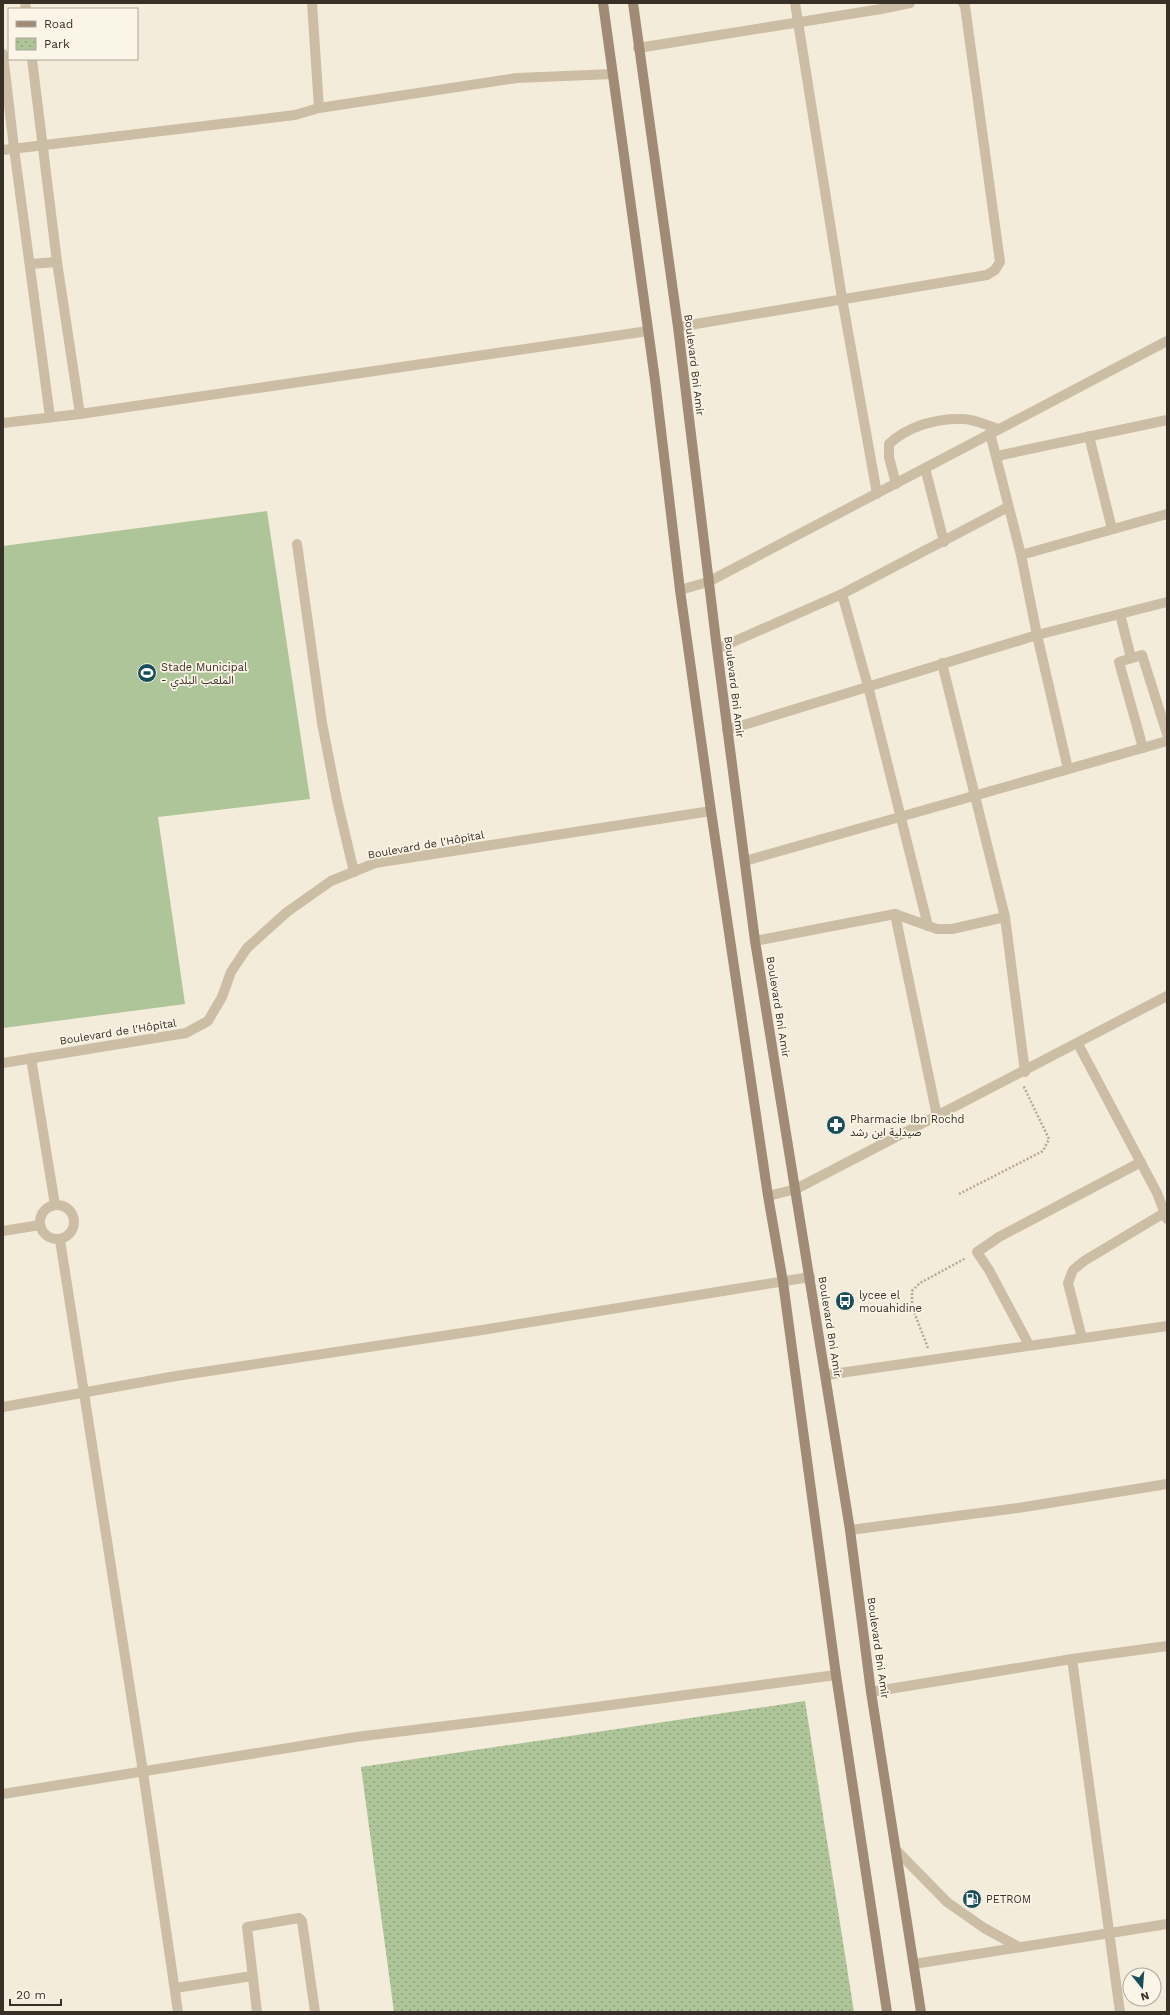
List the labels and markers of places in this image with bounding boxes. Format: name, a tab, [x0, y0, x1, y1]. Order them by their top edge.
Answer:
place label: Stade Municipal - الملعب البلدي	[161, 661, 248, 689]
sports icon: Stade Municipal - الملعب البلدي	[136, 662, 158, 684]
place label: Pharmacie Ibn Rochd صيدلية ابن رشد	[850, 1113, 964, 1139]
pharmacy icon: Pharmacie Ibn Rochd صيدلية ابن رشد	[825, 1114, 847, 1136]
place label: lycee el mouahidine	[859, 1289, 922, 1315]
bus stop icon: lycee el mouahidine	[834, 1290, 856, 1312]
fuel station icon: PETROM	[961, 1888, 983, 1910]
place label: PETROM	[986, 1893, 1031, 1906]

